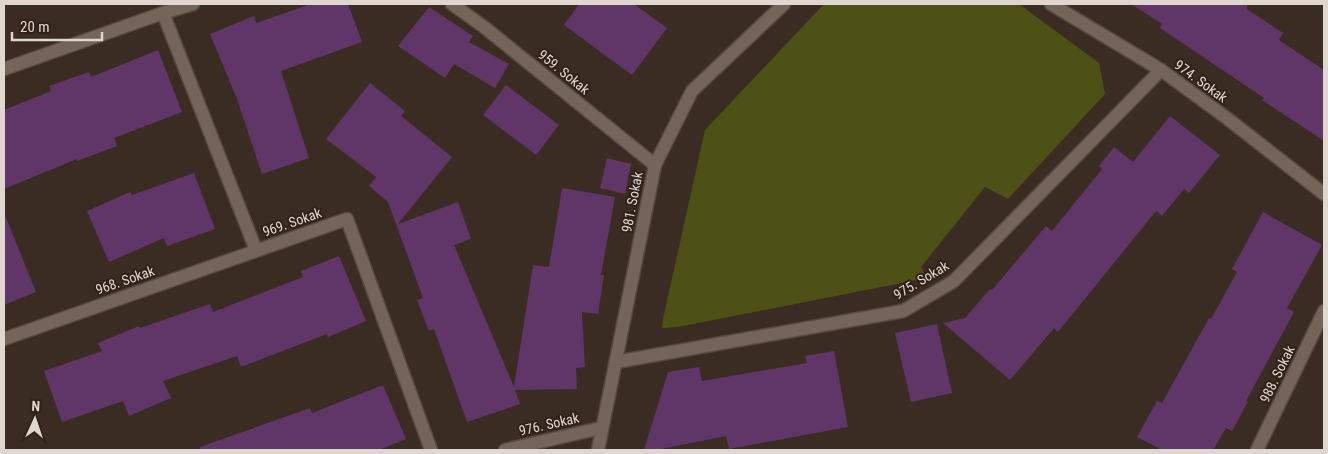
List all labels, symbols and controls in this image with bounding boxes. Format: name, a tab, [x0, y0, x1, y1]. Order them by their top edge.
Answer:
scale bar	[12, 10, 102, 42]
text: 20 m	[20, 18, 50, 36]
street label: 959. Sokak	[535, 47, 593, 98]
street label: 974. Sokak	[1172, 57, 1231, 106]
street label: 981. Sokak	[618, 170, 646, 234]
street label: 969. Sokak	[260, 204, 324, 240]
street label: 975. Sokak	[891, 257, 952, 303]
street label: 968. Sokak	[93, 262, 157, 298]
street label: 988. Sokak	[1256, 342, 1298, 405]
north arrow	[10, 394, 60, 444]
text: N	[31, 398, 40, 414]
street label: 976. Sokak	[517, 409, 581, 439]

